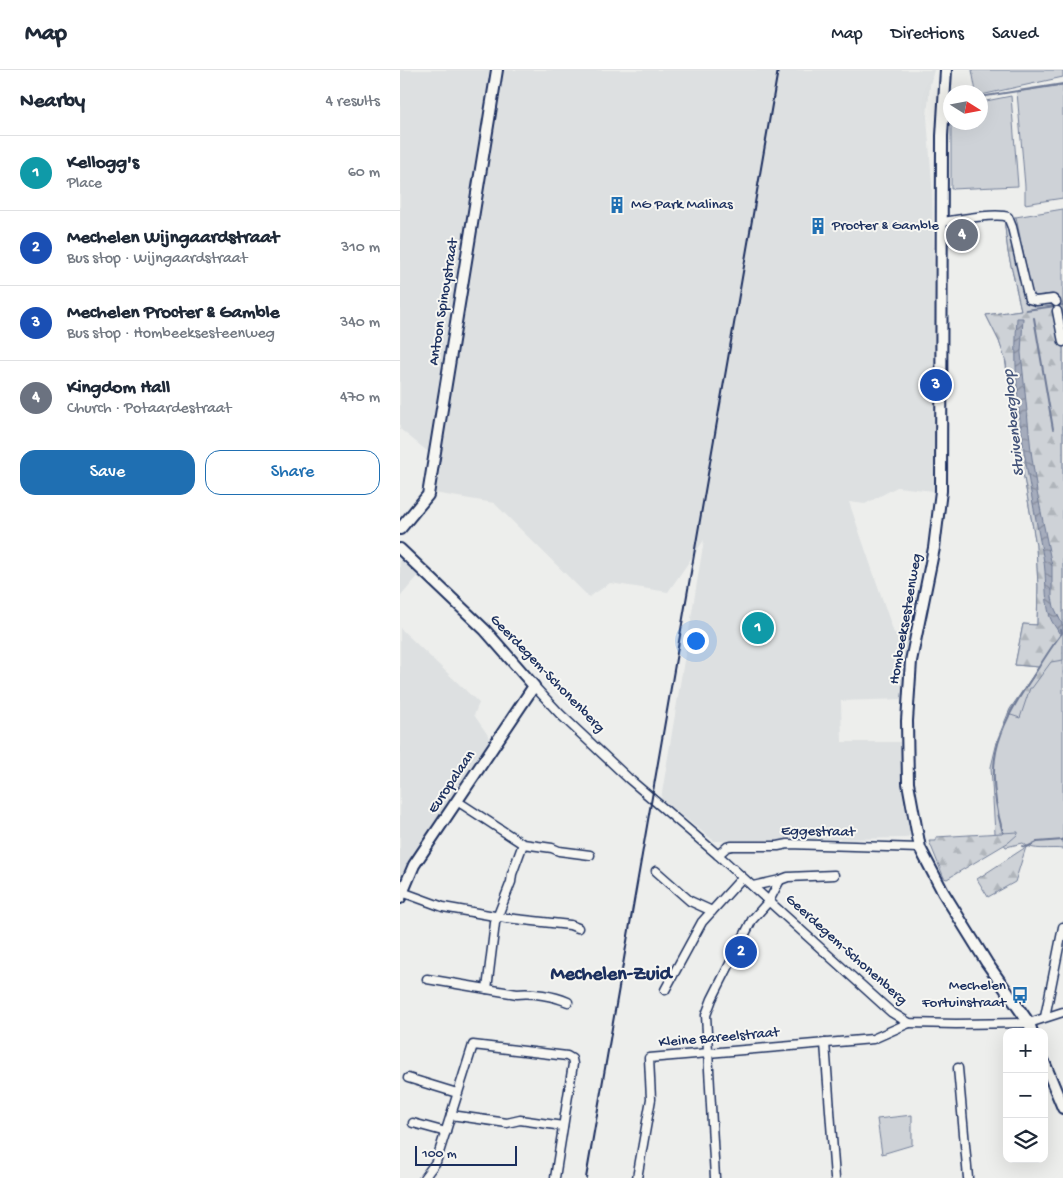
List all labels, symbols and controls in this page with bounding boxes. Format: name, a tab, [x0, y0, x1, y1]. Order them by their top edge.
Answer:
text: Map	[25, 20, 67, 49]
text: Map	[831, 24, 863, 45]
text: Directions	[891, 24, 964, 45]
text: Saved	[992, 24, 1038, 45]
north arrow	[943, 85, 988, 130]
text: Nearby	[20, 90, 85, 115]
text: 4 results	[325, 93, 380, 112]
text: Kellogg's	[67, 152, 139, 175]
text: 1	[33, 164, 39, 183]
text: 60 m	[348, 164, 380, 183]
text: Place	[67, 175, 102, 194]
building icon: MG Park Malinas	[607, 195, 627, 215]
place label: MG Park Malinas	[631, 196, 733, 214]
building icon: Procter & Gamble	[808, 216, 828, 236]
pin: 4	[946, 216, 978, 254]
place label: Procter & Gamble	[831, 217, 939, 235]
text: Mechelen Wijngaardstraat	[67, 227, 279, 250]
street label: Antoon Spinoystraat	[425, 236, 463, 367]
text: 2	[32, 239, 40, 258]
text: 310 m	[341, 239, 380, 258]
text: Bus stop · Wijngaardstraat	[67, 250, 247, 269]
text: Mechelen Procter & Gamble	[67, 302, 280, 325]
text: 3	[32, 314, 40, 333]
text: 340 m	[340, 314, 380, 333]
text: Bus stop · Hombeeksesteenweg	[67, 325, 275, 344]
pin: 3	[920, 366, 952, 404]
water label: Stuivenbergloop	[1000, 368, 1030, 477]
text: Kingdom Hall	[67, 377, 170, 400]
text: 4	[32, 389, 40, 408]
text: 470 m	[340, 389, 380, 408]
text: Church · Potaardestraat	[67, 400, 231, 419]
button: Save	[20, 450, 195, 495]
button: Share	[205, 450, 380, 495]
street label: Hombeeksesteenweg	[886, 552, 926, 686]
pin: 1	[742, 609, 774, 647]
street label: Geerdegem-Schonenberg	[486, 611, 608, 737]
your location	[683, 628, 709, 654]
street label: Europalaan	[424, 747, 480, 817]
street label: Eggestraat	[781, 822, 857, 842]
street label: Geerdegem-Schonenberg	[781, 891, 911, 1009]
pin: 2	[725, 933, 757, 971]
district label: Mechelen-Zuid	[551, 964, 674, 987]
place label: Mechelen Fortuinstraat	[921, 977, 1008, 1012]
bus stop icon: Mechelen Fortuinstraat	[1010, 985, 1030, 1005]
street label: Kleine Bareelstraat	[658, 1024, 782, 1052]
map controls	[1003, 1028, 1048, 1163]
button: +	[1003, 1028, 1048, 1073]
button: −	[1003, 1073, 1048, 1118]
button: layers	[1003, 1118, 1048, 1163]
scale bar	[415, 1143, 518, 1166]
text: 100 m	[422, 1146, 457, 1163]

